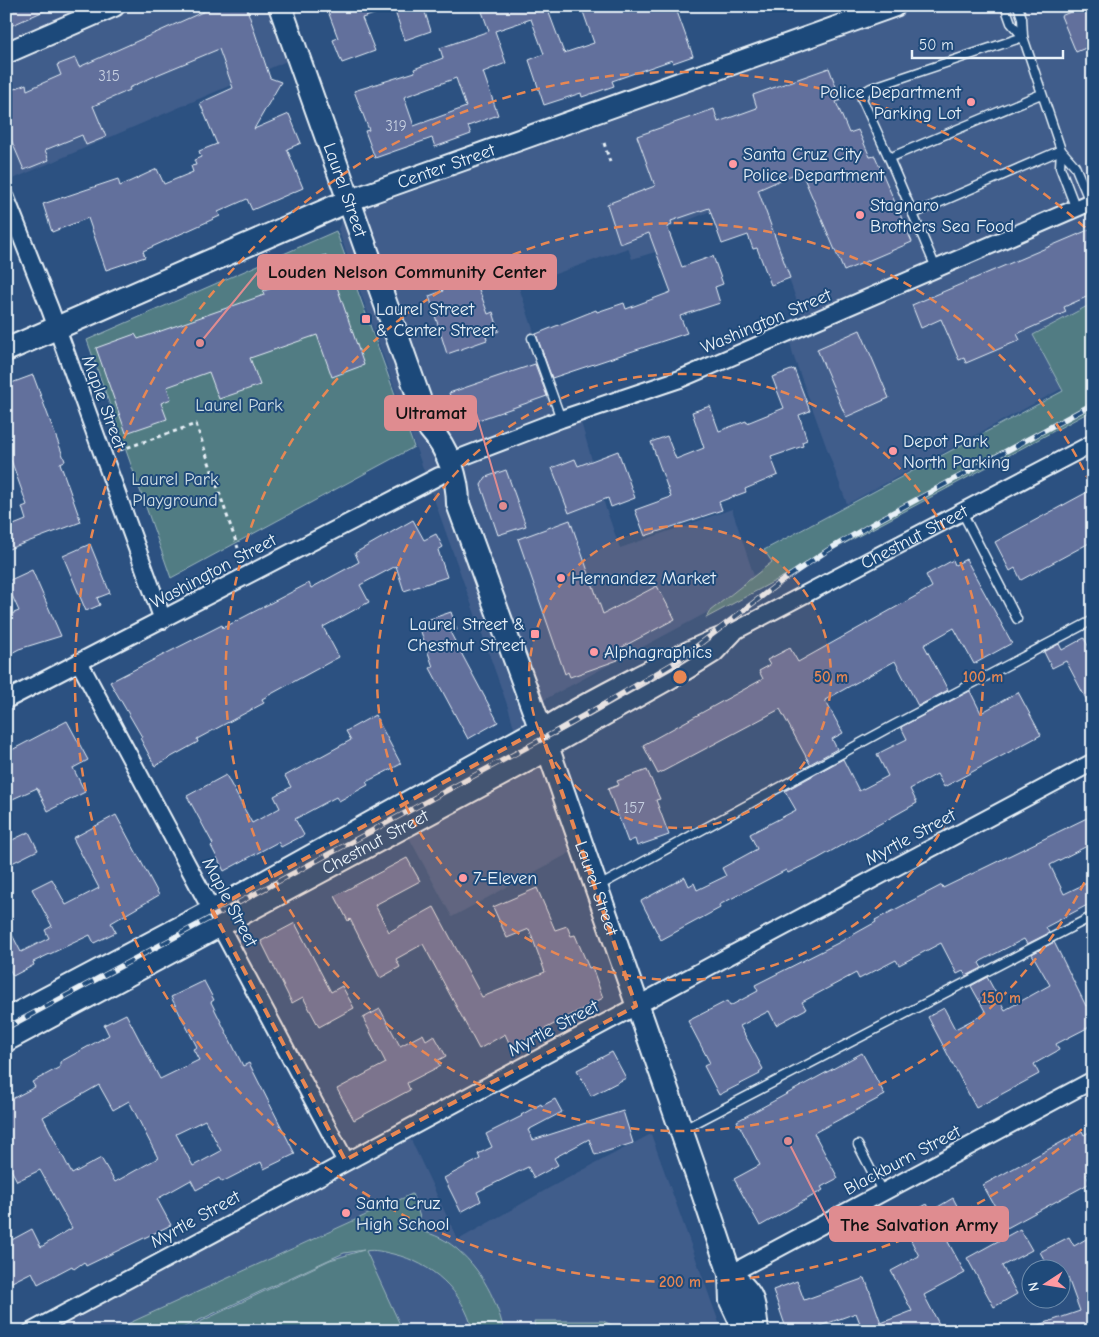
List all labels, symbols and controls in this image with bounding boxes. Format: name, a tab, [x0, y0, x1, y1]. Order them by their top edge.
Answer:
scale bar	[912, 28, 1063, 60]
text: 50 m	[919, 36, 954, 54]
house number: 315	[98, 67, 120, 85]
place label: Police Department Parking Lot	[820, 82, 962, 124]
marker: Police Department Parking Lot	[965, 96, 977, 108]
house number: 319	[385, 117, 407, 135]
street label: Center Street	[395, 139, 499, 194]
street label: Laurel Street	[318, 140, 371, 241]
place label: Santa Cruz City Police Department	[743, 144, 885, 186]
marker: Santa Cruz City Police Department	[727, 158, 739, 170]
place label: Stagnaro Brothers Sea Food	[870, 195, 1014, 237]
marker: Stagnaro Brothers Sea Food	[854, 209, 866, 221]
callout: Louden Nelson Community Center	[258, 255, 556, 289]
text: Louden Nelson Community Center	[268, 261, 547, 283]
street label: Washington Street	[698, 284, 835, 358]
place label: Laurel Street & Center Street	[376, 299, 496, 341]
marker: Laurel Street & Center Street	[360, 313, 372, 325]
street label: Maple Street	[77, 353, 130, 453]
park label: Laurel Park	[195, 395, 283, 416]
callout: Ultramat	[385, 396, 476, 430]
text: Ultramat	[395, 402, 467, 424]
place label: Depot Park North Parking	[903, 431, 1010, 473]
marker: Depot Park North Parking	[887, 445, 899, 457]
park label: Laurel Park Playground	[131, 469, 219, 511]
street label: Chestnut Street	[857, 500, 972, 574]
street label: Washington Street	[147, 529, 281, 613]
place label: Hernandez Market	[571, 568, 717, 589]
marker: Hernandez Market	[555, 572, 567, 584]
place label: Laurel Street & Chestnut Street	[407, 614, 526, 656]
marker: Laurel Street & Chestnut Street	[529, 628, 541, 640]
place label: Alphagraphics	[604, 642, 712, 663]
marker: Alphagraphics	[588, 646, 600, 658]
centre of rings	[671, 668, 689, 686]
text: 50 m	[814, 668, 848, 686]
text: 100 m	[963, 668, 1003, 686]
house number: 157	[623, 799, 645, 817]
street label: Myrtle Street	[861, 804, 960, 870]
street label: Chestnut Street	[319, 805, 433, 879]
street label: Laurel Street	[570, 839, 623, 939]
street label: Maple Street	[197, 854, 262, 951]
place label: 7-Eleven	[473, 868, 537, 889]
marker: 7-Eleven	[457, 872, 469, 884]
text: 150 m	[981, 989, 1021, 1007]
street label: Myrtle Street	[504, 995, 603, 1061]
street label: Blackburn Street	[840, 1121, 965, 1200]
street label: Myrtle Street	[147, 1186, 245, 1253]
place label: Santa Cruz High School	[356, 1193, 450, 1235]
marker: Santa Cruz High School	[340, 1207, 352, 1219]
callout: The Salvation Army	[830, 1207, 1008, 1241]
text: The Salvation Army	[840, 1214, 998, 1236]
north arrow	[1022, 1260, 1072, 1310]
text: 200 m	[659, 1273, 701, 1291]
text: N	[1025, 1280, 1043, 1293]

